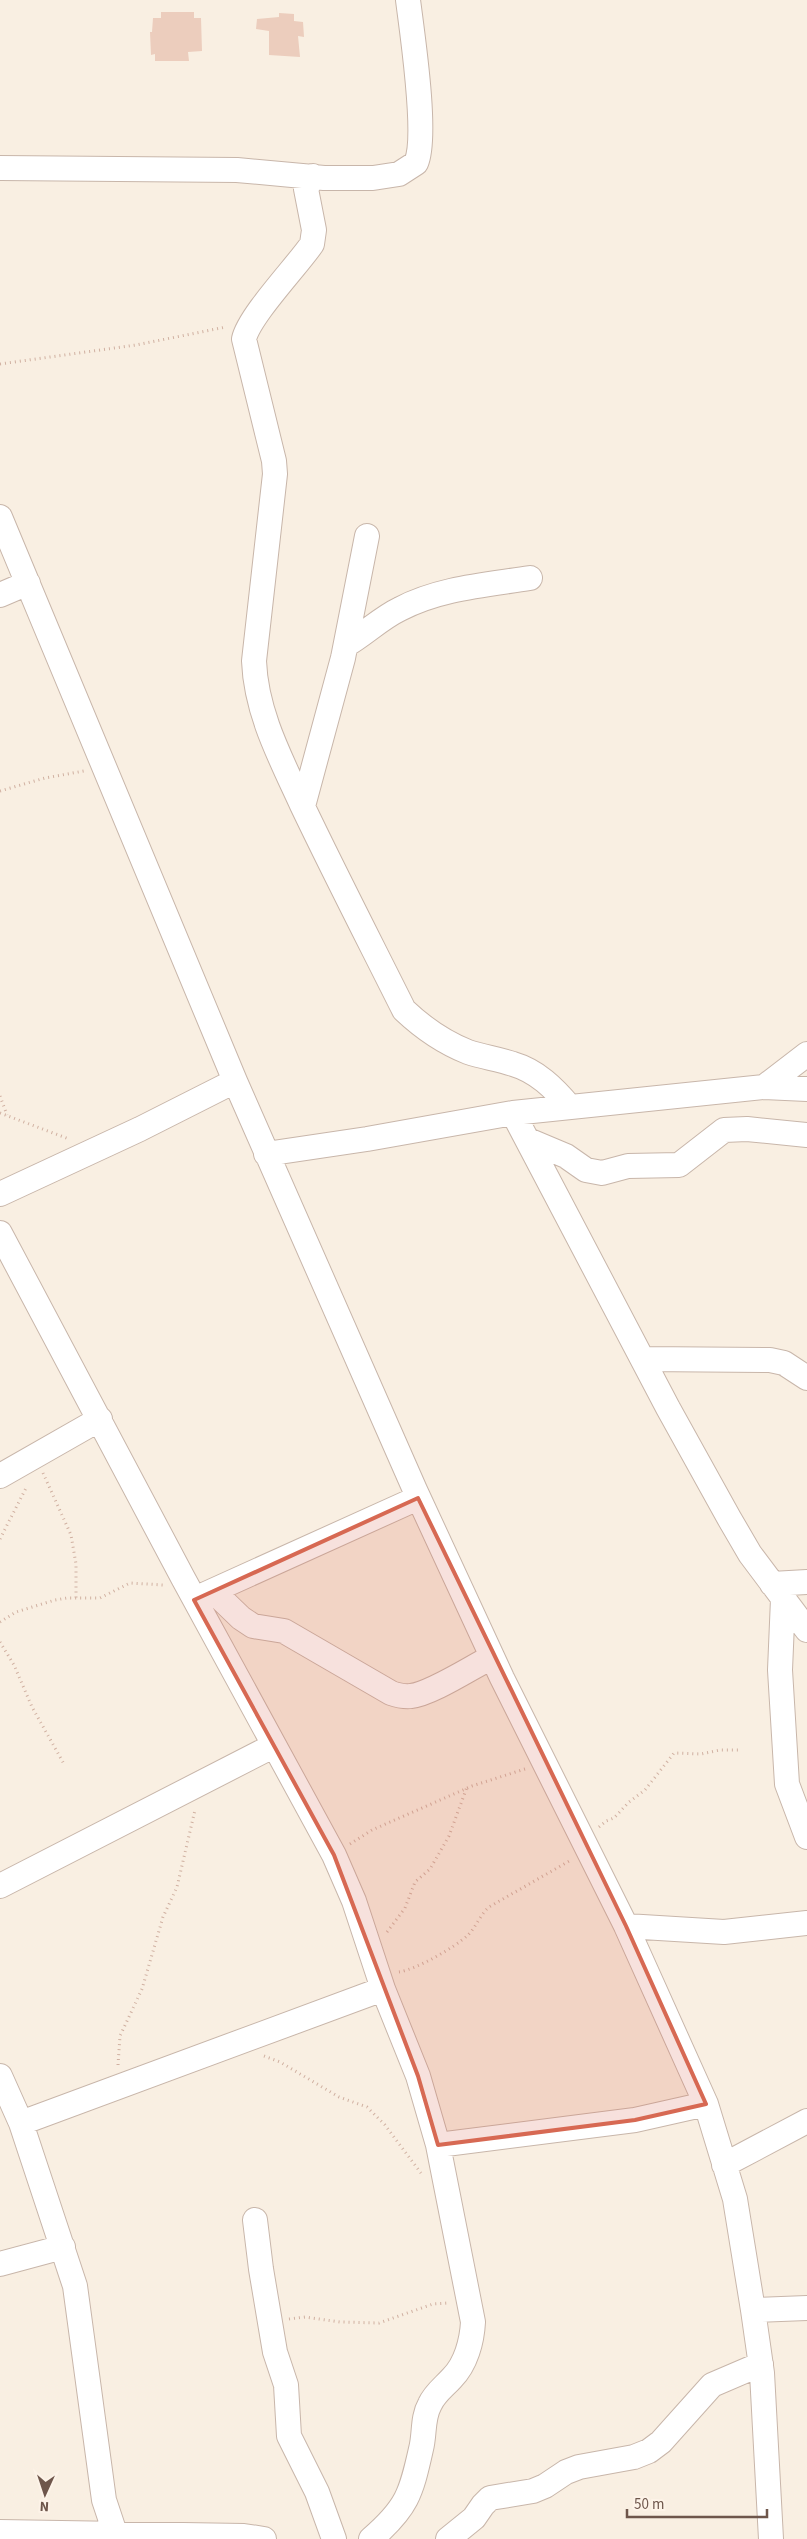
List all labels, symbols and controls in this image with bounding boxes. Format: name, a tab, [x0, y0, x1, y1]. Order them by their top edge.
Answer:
north arrow	[20, 2469, 70, 2519]
scale bar	[627, 2486, 767, 2518]
text: 50 m	[634, 2494, 664, 2515]
text: N	[39, 2496, 50, 2516]

